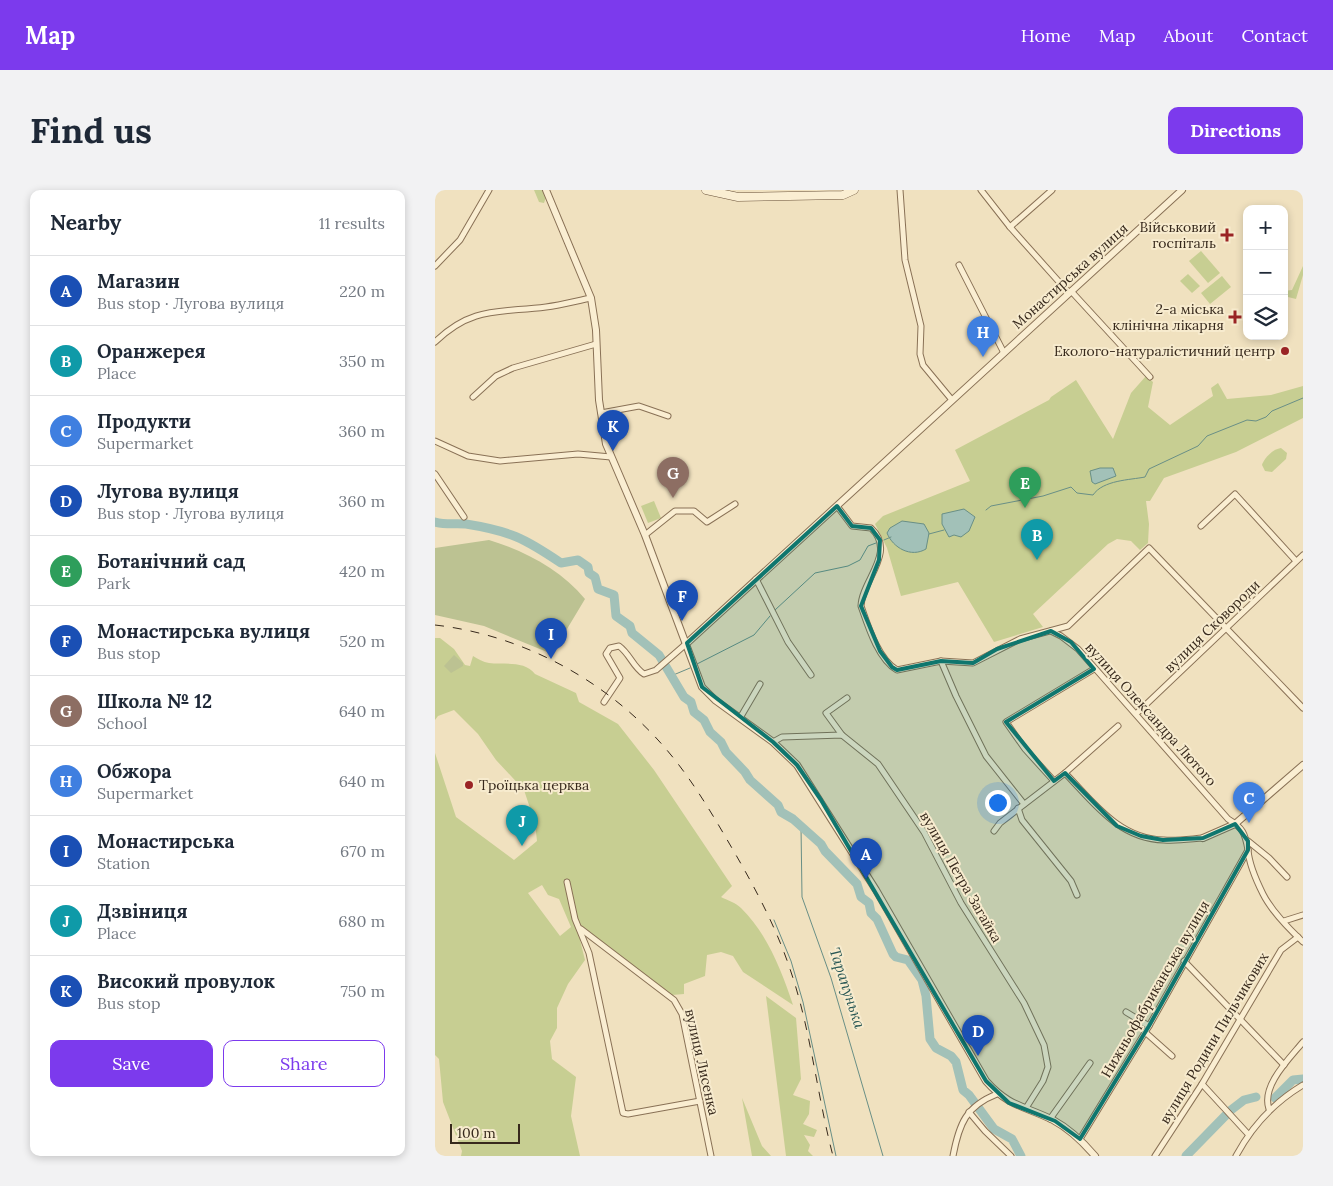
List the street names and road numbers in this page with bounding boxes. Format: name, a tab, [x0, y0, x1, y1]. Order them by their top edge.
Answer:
street label: Монастирська вулиця	[1008, 219, 1132, 333]
street label: вулиця Сковороди	[1160, 576, 1264, 676]
street label: вулиця Олександра Лютого	[1082, 638, 1220, 790]
street label: вулиця Петра Загайка	[916, 808, 1006, 946]
street label: Нижньофабриканська вулиця	[1097, 897, 1213, 1081]
street label: вулиця Родини Пильчикових	[1156, 948, 1273, 1127]
street label: вулиця Лисенка	[681, 1007, 723, 1117]

